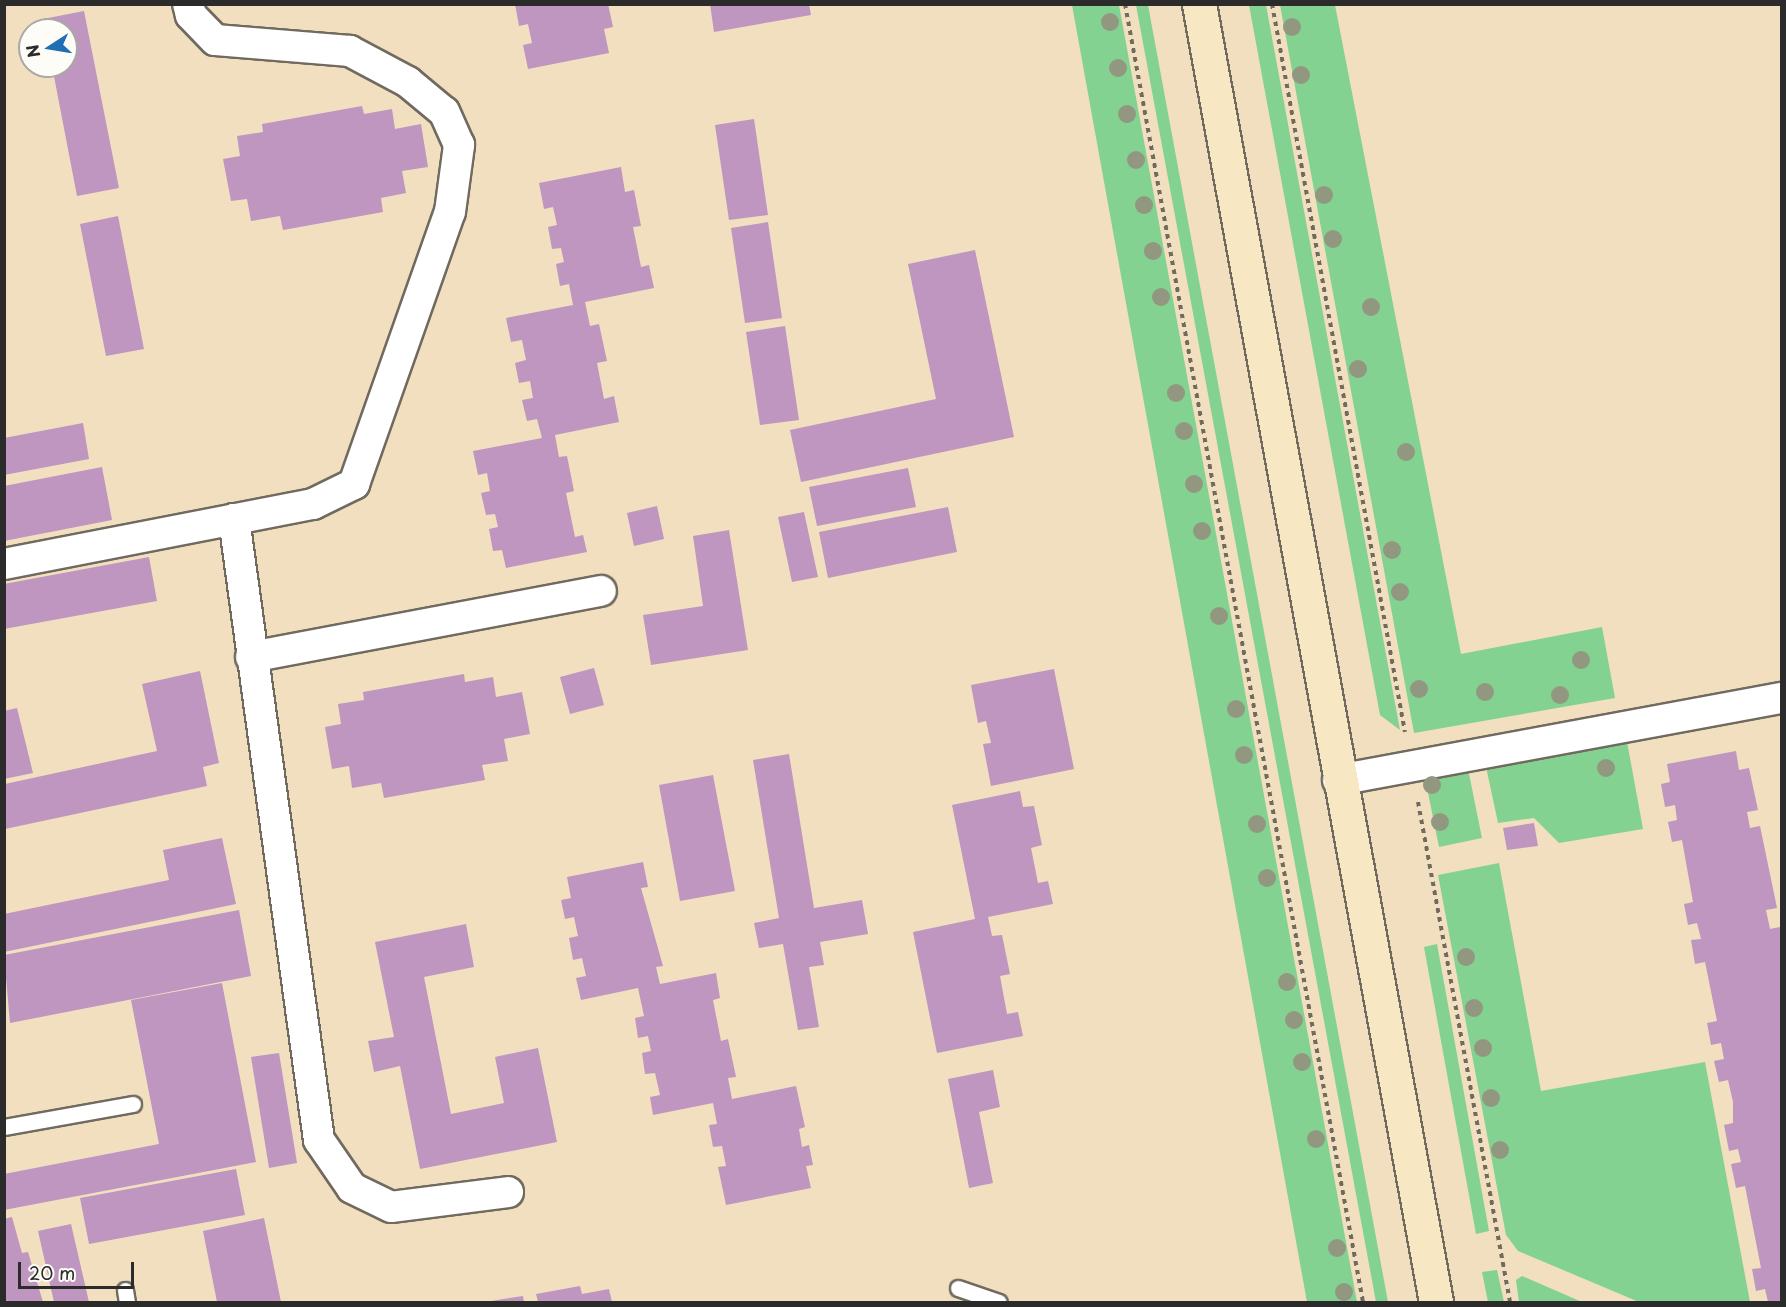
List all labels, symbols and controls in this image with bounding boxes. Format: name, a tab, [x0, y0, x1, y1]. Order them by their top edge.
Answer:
north arrow	[18, 18, 78, 78]
text: N	[19, 43, 45, 60]
scale bar	[21, 1250, 136, 1288]
text: 20 m	[29, 1259, 75, 1286]

